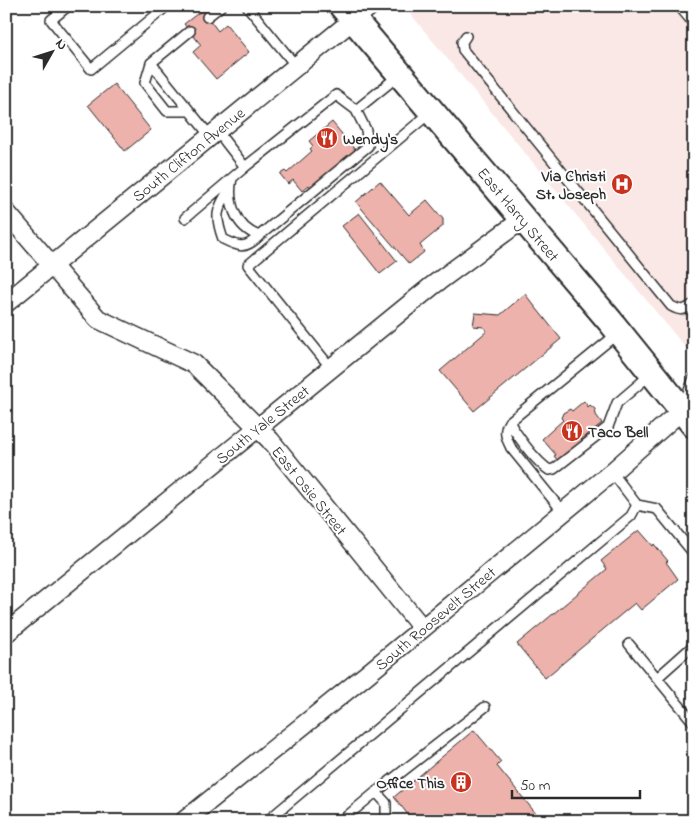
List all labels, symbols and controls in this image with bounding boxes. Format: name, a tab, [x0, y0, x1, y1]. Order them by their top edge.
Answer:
north arrow	[28, 28, 78, 78]
text: N	[50, 34, 72, 55]
street label: South Clifton Avenue	[128, 102, 252, 209]
restaurant icon: Wendy's	[315, 126, 339, 150]
place label: Wendy's	[343, 128, 398, 153]
street label: East Harry Street	[471, 163, 565, 268]
place label: Via Christi St. Joseph	[536, 165, 606, 207]
hospital icon: Via Christi St. Joseph	[610, 172, 634, 196]
street label: South Yale Street	[211, 380, 316, 471]
restaurant icon: Taco Bell	[560, 419, 584, 443]
place label: Taco Bell	[588, 421, 649, 445]
street label: East Osie Street	[265, 441, 352, 542]
street label: South Roosevelt Street	[370, 561, 503, 677]
scale bar	[512, 767, 640, 799]
building icon: Office This	[449, 770, 473, 794]
place label: Office This	[376, 772, 445, 796]
text: 50 m	[520, 775, 551, 797]

